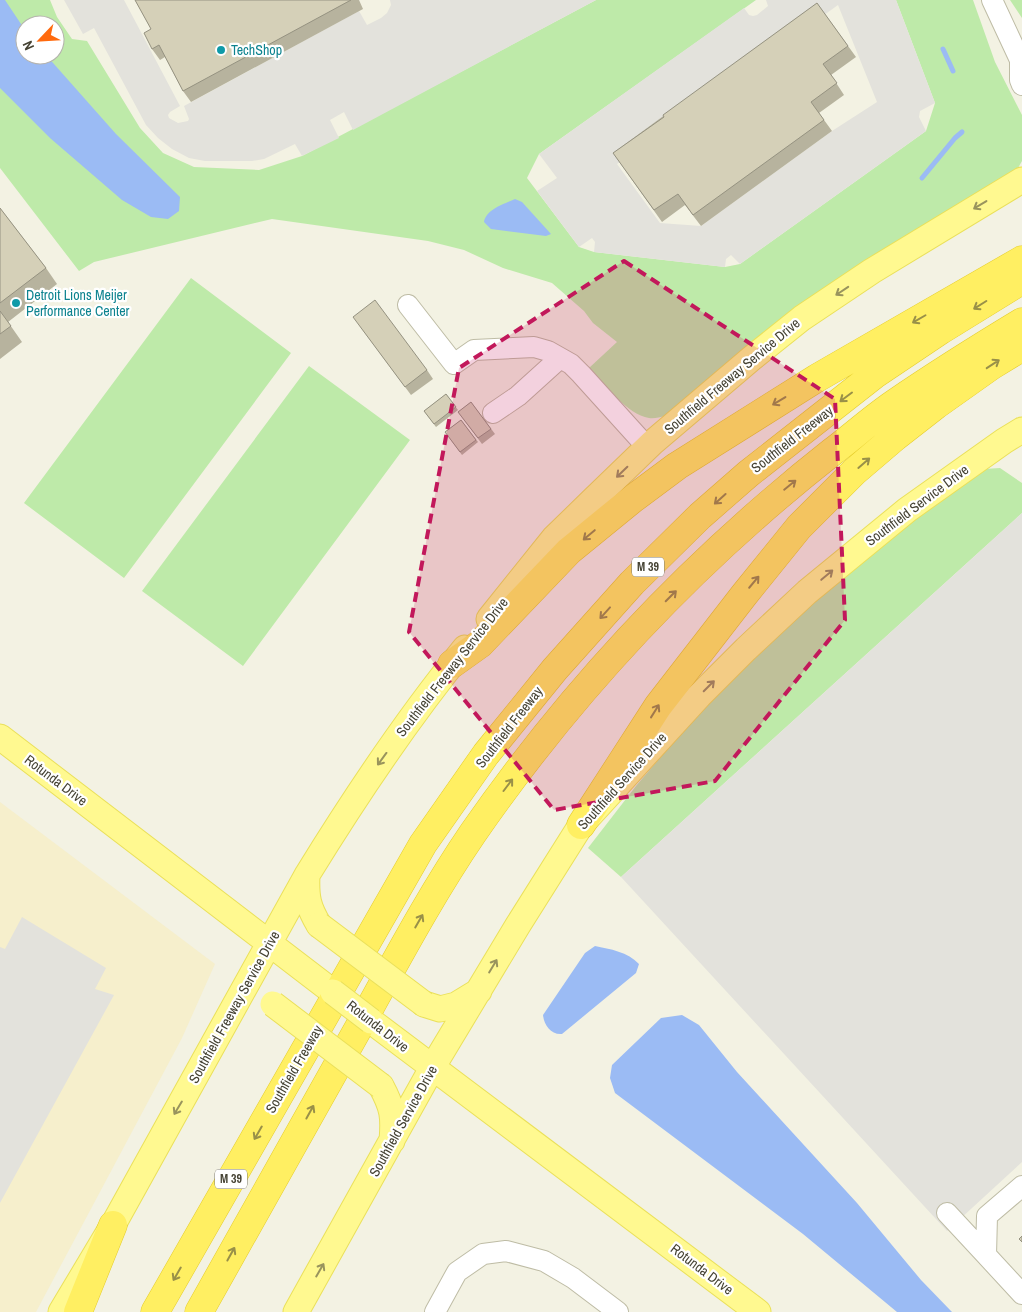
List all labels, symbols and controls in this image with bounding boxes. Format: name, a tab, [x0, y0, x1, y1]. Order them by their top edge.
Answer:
north arrow	[15, 15, 65, 65]
text: N	[18, 38, 38, 53]
place label: TechShop	[231, 41, 282, 59]
marker: TechShop	[215, 44, 227, 56]
one-way arrow	[974, 201, 988, 211]
place label: Detroit Lions Meijer Performance Center	[26, 286, 130, 320]
one-way arrow	[836, 286, 850, 296]
marker: Detroit Lions Meijer Performance Center	[10, 297, 22, 309]
one-way arrow	[974, 301, 988, 311]
street label: Southfield Freeway Service Drive	[661, 314, 803, 438]
one-way arrow	[912, 314, 927, 324]
one-way arrow	[986, 359, 1000, 369]
one-way arrow	[840, 391, 853, 402]
one-way arrow	[772, 396, 786, 406]
street label: Southfield Freeway	[748, 402, 836, 476]
one-way arrow	[858, 457, 871, 469]
street label: Southfield Service Drive	[862, 460, 972, 550]
one-way arrow	[616, 466, 628, 478]
one-way arrow	[783, 480, 796, 491]
one-way arrow	[713, 493, 726, 504]
one-way arrow	[583, 529, 596, 540]
road number: M 39	[632, 558, 664, 576]
one-way arrow	[820, 570, 833, 581]
one-way arrow	[748, 576, 759, 589]
one-way arrow	[665, 589, 677, 602]
street label: Southfield Freeway Service Drive	[393, 594, 511, 740]
one-way arrow	[599, 607, 610, 620]
one-way arrow	[702, 680, 715, 692]
street label: Southfield Freeway	[472, 683, 546, 771]
one-way arrow	[650, 704, 661, 718]
street label: Southfield Service Drive	[574, 729, 670, 833]
street label: Rotunda Drive	[21, 751, 91, 809]
one-way arrow	[377, 752, 387, 766]
one-way arrow	[503, 778, 513, 792]
one-way arrow	[414, 913, 424, 928]
street label: Southfield Freeway Service Drive	[185, 928, 283, 1086]
one-way arrow	[489, 960, 499, 974]
street label: Rotunda Drive	[343, 996, 413, 1056]
street label: Southfield Freeway	[261, 1021, 327, 1116]
street label: Southfield Service Drive	[365, 1062, 441, 1180]
one-way arrow	[172, 1101, 182, 1115]
one-way arrow	[306, 1106, 316, 1120]
one-way arrow	[252, 1125, 262, 1140]
road number: M 39	[215, 1170, 247, 1188]
street label: Rotunda Drive	[667, 1240, 737, 1298]
one-way arrow	[226, 1247, 236, 1262]
one-way arrow	[315, 1262, 325, 1277]
one-way arrow	[171, 1266, 181, 1280]

